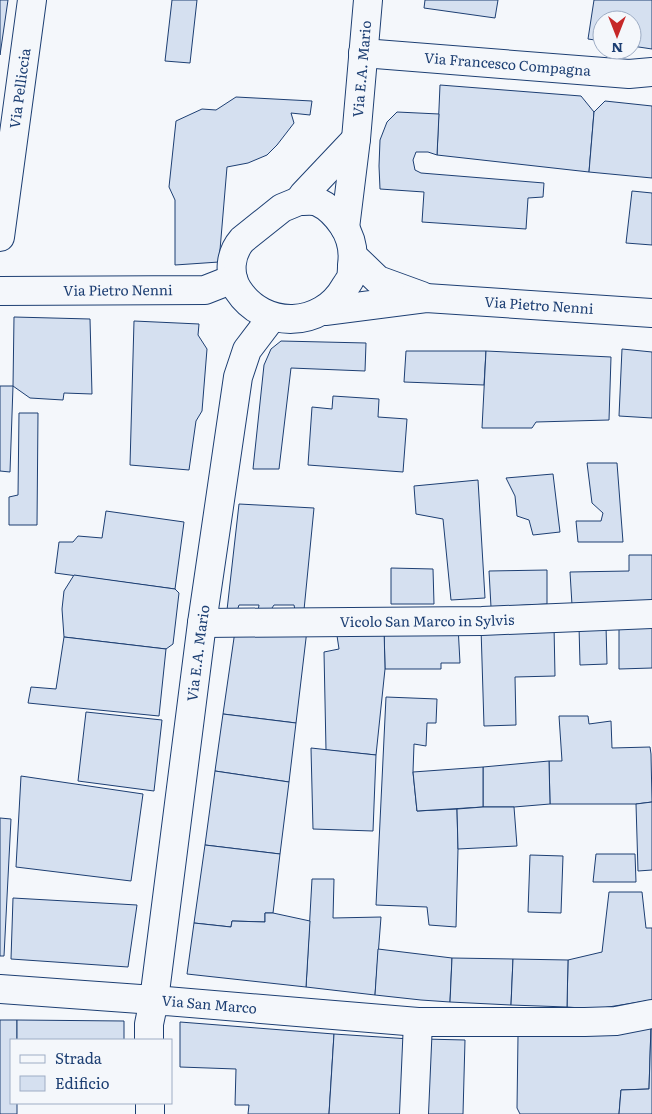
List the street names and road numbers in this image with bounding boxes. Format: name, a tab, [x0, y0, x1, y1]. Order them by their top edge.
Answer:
street label: Via E.A. Mario	[347, 20, 375, 118]
street label: Via Pelliccia	[4, 46, 34, 130]
street label: Via Francesco Compagna	[424, 47, 592, 80]
street label: Via Pietro Nenni	[63, 279, 173, 300]
street label: Via Pietro Nenni	[484, 291, 595, 318]
street label: Via E.A. Mario	[181, 603, 214, 703]
street label: Vicolo San Marco in Sylvis	[340, 609, 515, 631]
street label: Via San Marco	[161, 990, 258, 1018]

